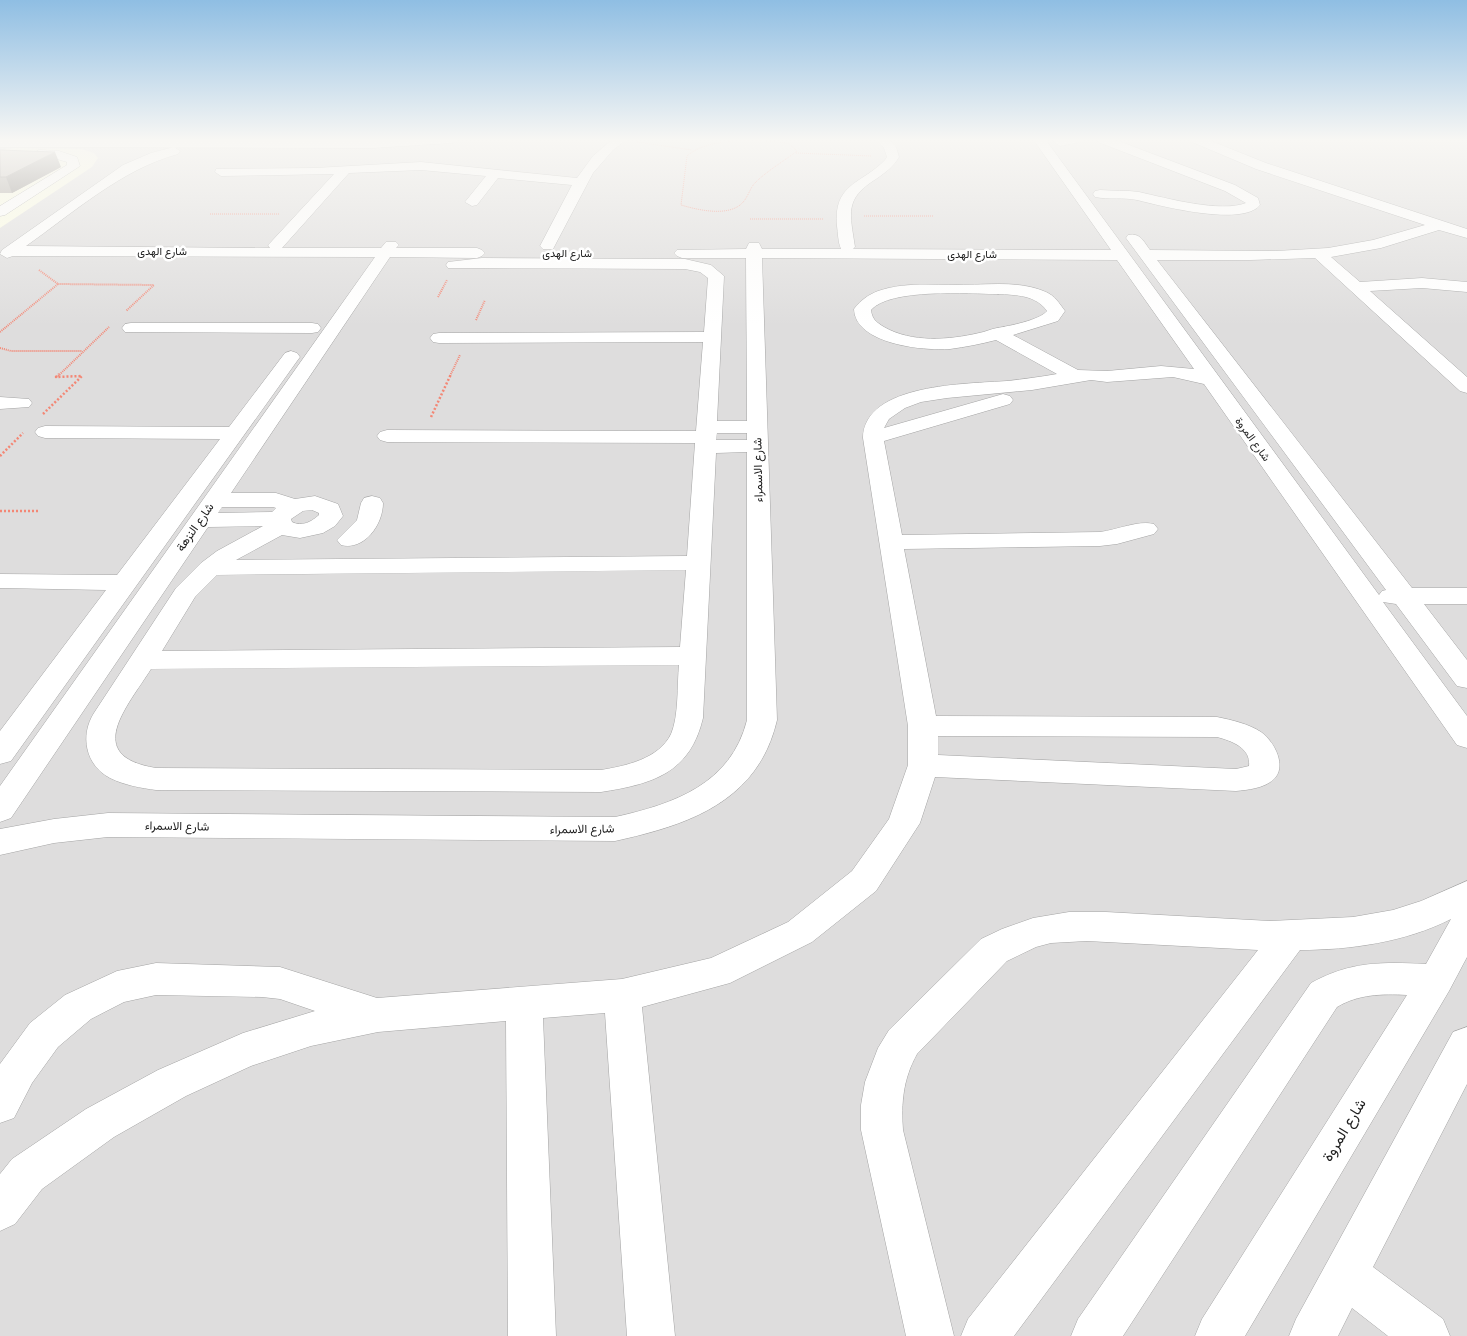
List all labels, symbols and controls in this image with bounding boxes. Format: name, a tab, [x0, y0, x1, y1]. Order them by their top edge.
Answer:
street label: شارع الهدى	[137, 244, 187, 259]
street label: شارع الهدى	[542, 246, 592, 261]
street label: شارع الهدى	[947, 247, 997, 262]
street label: شارع المروة	[1232, 414, 1274, 465]
street label: شارع الاسمراء	[749, 438, 768, 502]
street label: شارع النزهة	[172, 500, 218, 555]
street label: شارع الاسمراء	[145, 817, 209, 836]
street label: شارع الاسمراء	[550, 820, 614, 839]
street label: شارع المروة	[1317, 1095, 1371, 1166]

